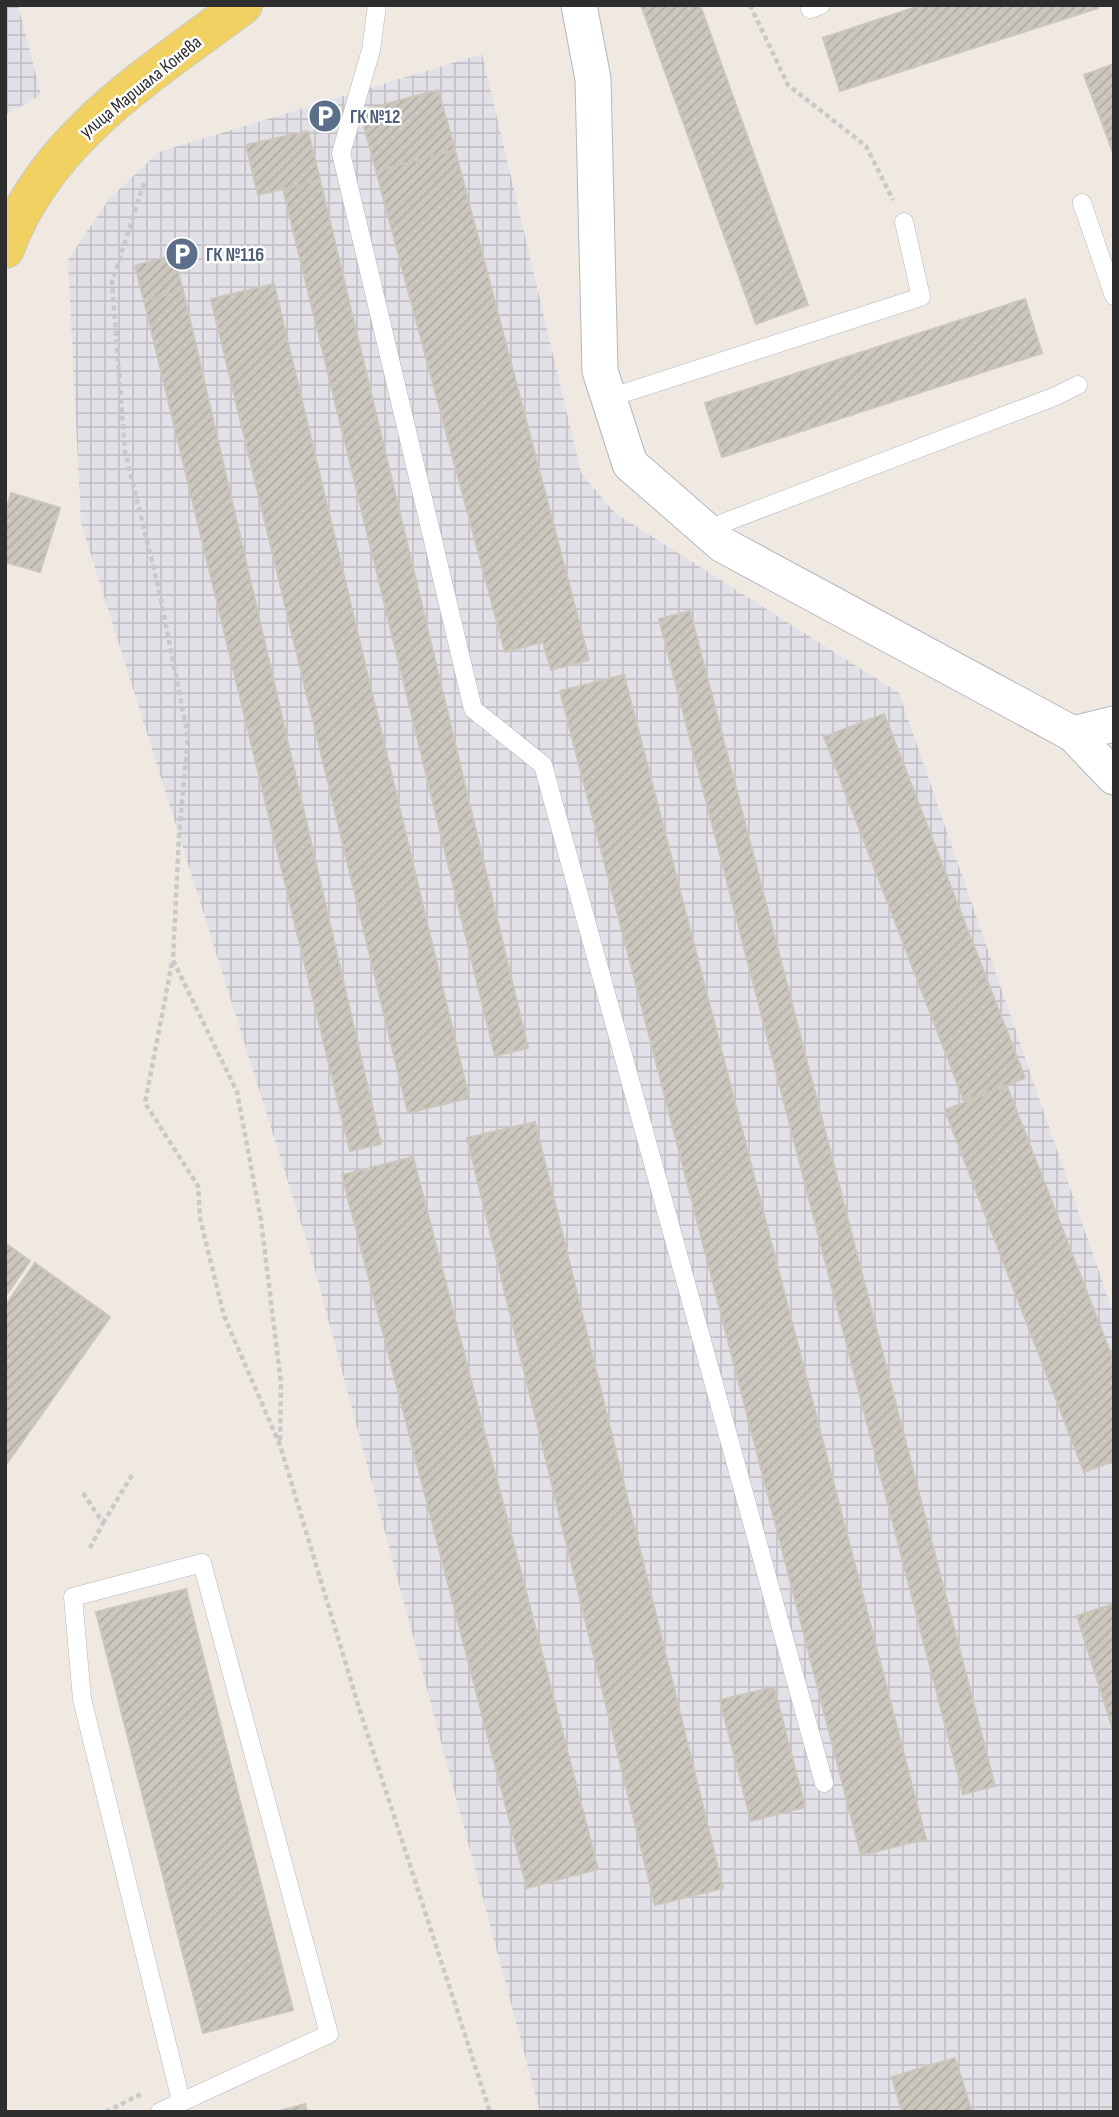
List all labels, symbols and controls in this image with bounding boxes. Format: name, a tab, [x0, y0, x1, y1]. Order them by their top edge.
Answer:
street label: улица Маршала Конева	[75, 31, 207, 143]
parking icon: ГК №12	[306, 97, 344, 135]
place label: ГК №12	[350, 106, 400, 129]
parking icon: ГК №116	[163, 235, 201, 273]
place label: ГК №116	[206, 244, 264, 267]

